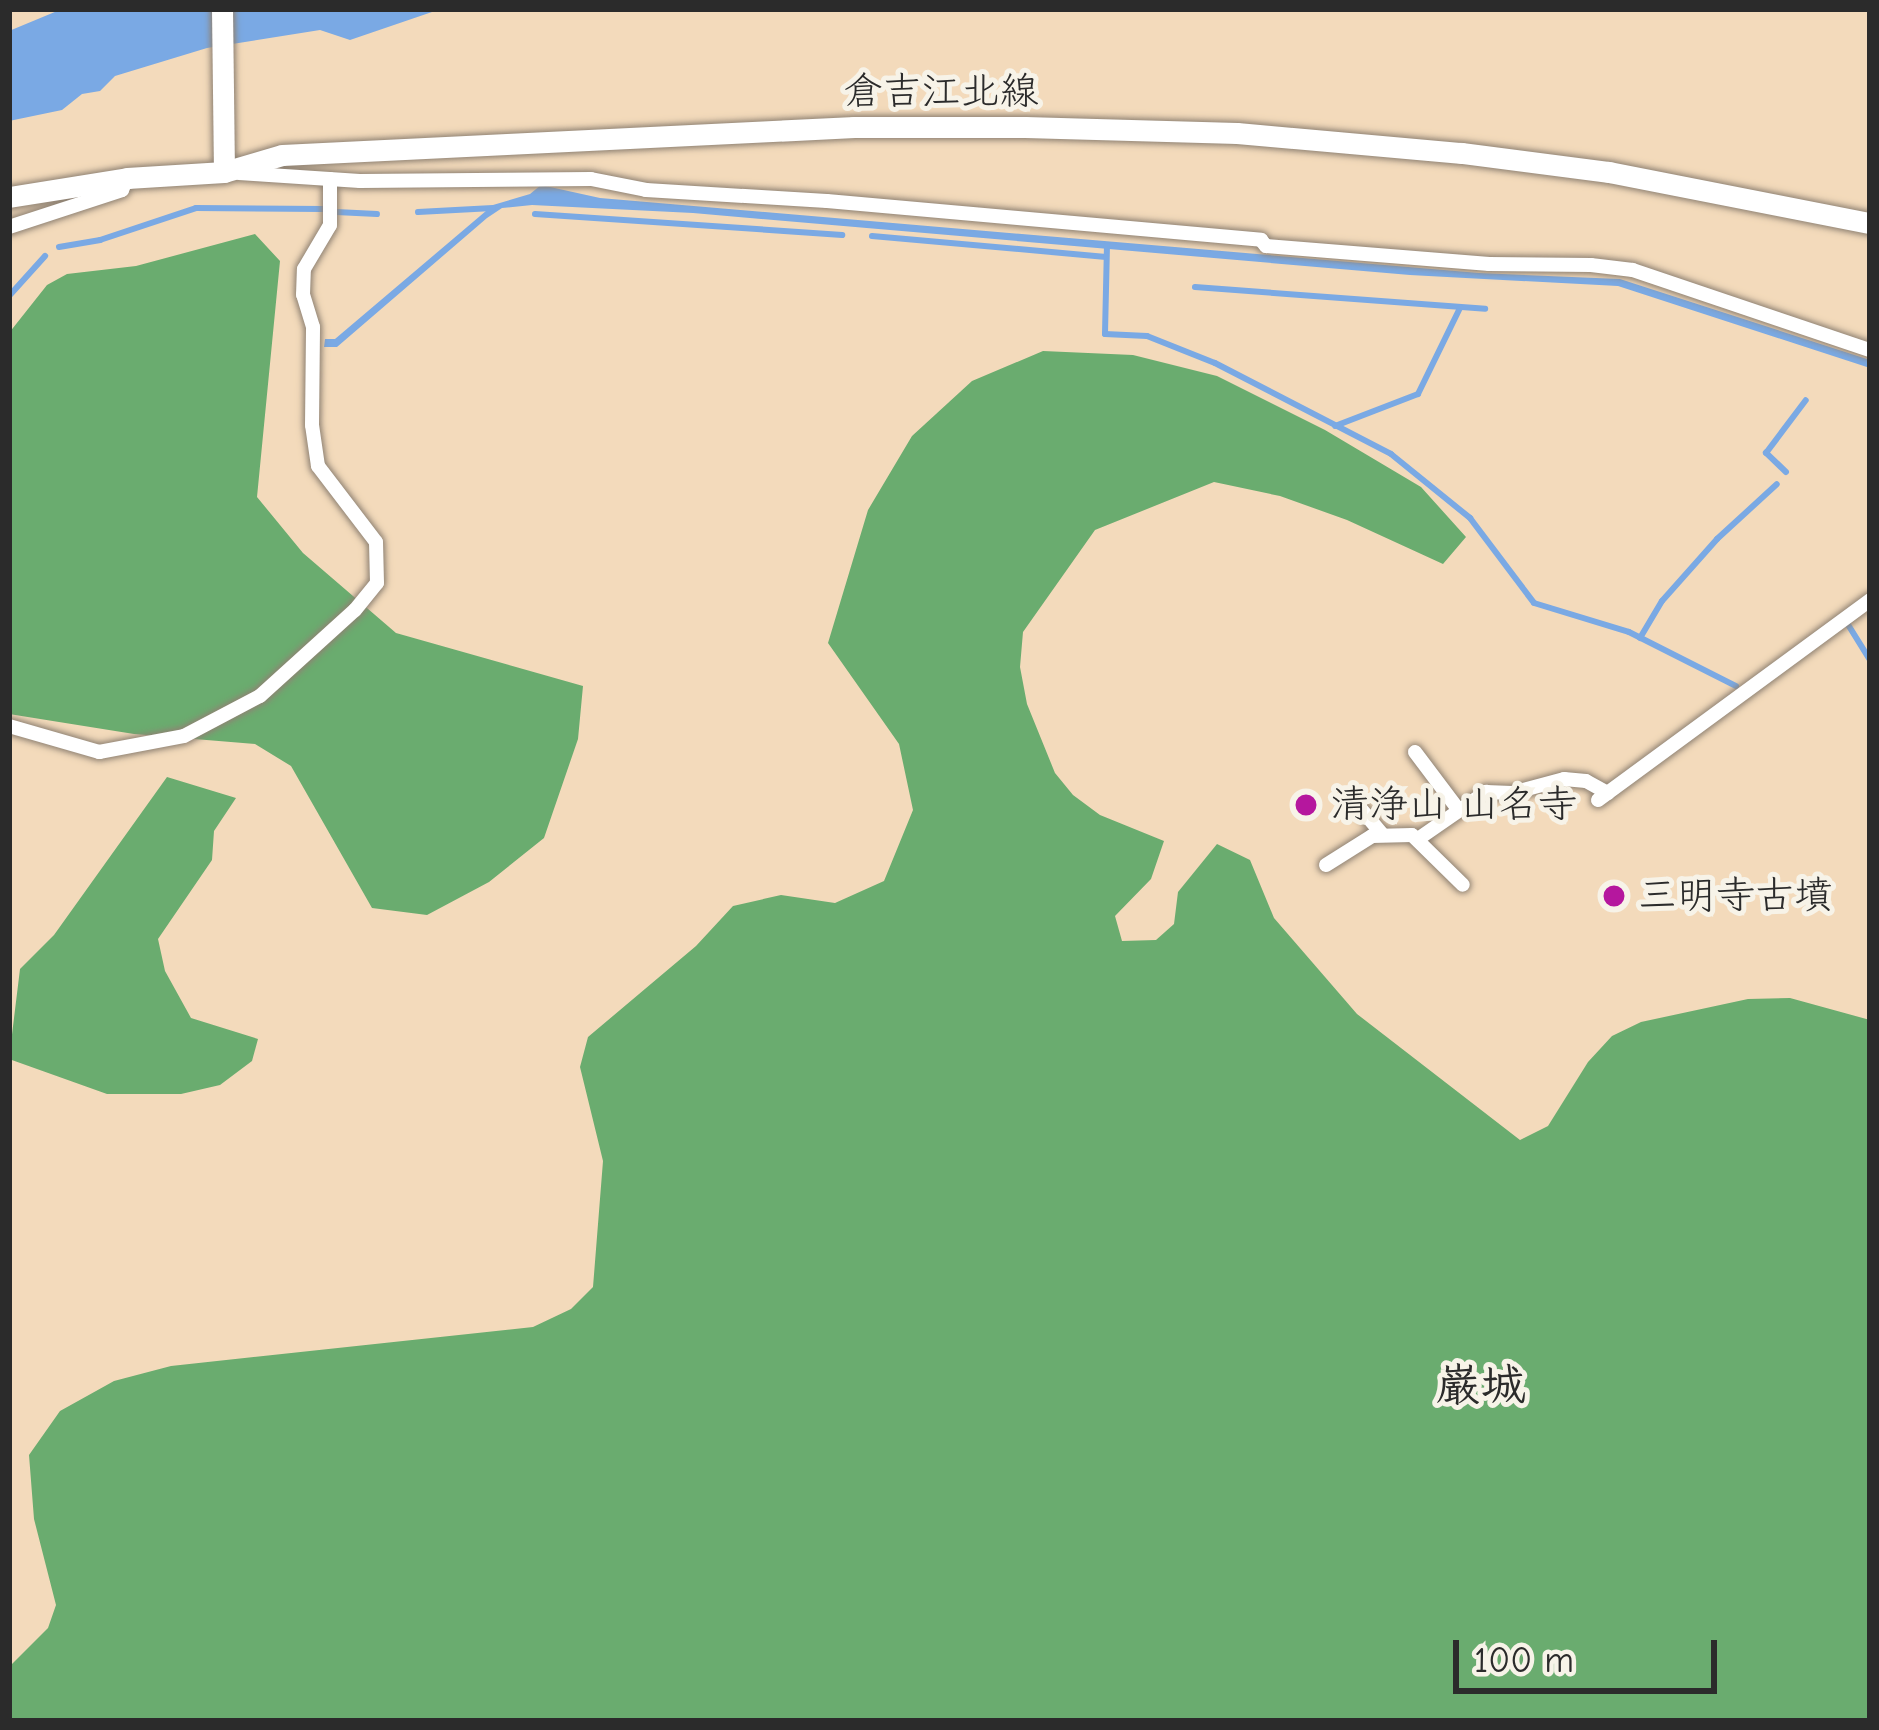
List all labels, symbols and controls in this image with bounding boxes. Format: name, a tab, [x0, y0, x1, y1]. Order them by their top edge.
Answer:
street label: 倉吉江北線	[844, 69, 1038, 115]
place label: 清浄山 山名寺	[1330, 782, 1577, 828]
marker: 清浄山 山名寺	[1293, 792, 1319, 818]
place label: 三明寺古墳	[1638, 873, 1833, 919]
marker: 三明寺古墳	[1601, 883, 1627, 909]
district label: 巌城	[1436, 1359, 1526, 1413]
scale bar	[1459, 1616, 1723, 1690]
text: 100 m	[1474, 1640, 1574, 1681]

